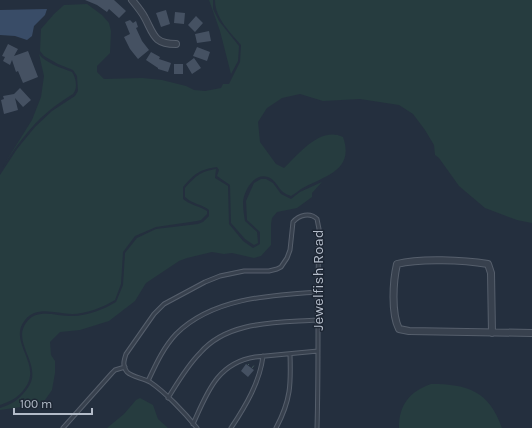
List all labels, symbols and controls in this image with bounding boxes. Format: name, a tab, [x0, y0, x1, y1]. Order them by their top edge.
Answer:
street label: Jewelfish Road	[309, 229, 327, 331]
scale bar	[14, 390, 92, 416]
text: 100 m	[20, 397, 52, 411]

